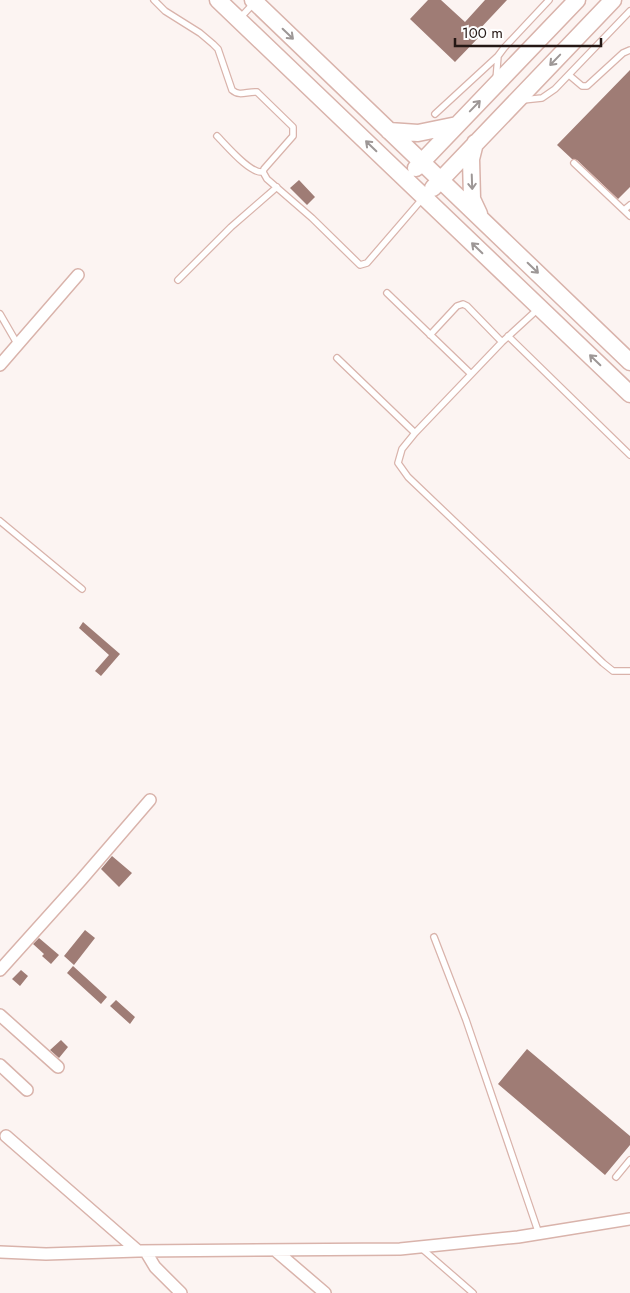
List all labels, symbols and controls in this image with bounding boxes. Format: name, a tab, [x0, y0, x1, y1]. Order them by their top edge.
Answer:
scale bar	[455, 15, 601, 47]
text: 100 m	[462, 22, 503, 44]
one-way arrow	[282, 28, 294, 40]
one-way arrow	[549, 54, 561, 67]
one-way arrow	[469, 100, 481, 112]
one-way arrow	[364, 140, 377, 152]
one-way arrow	[467, 173, 476, 189]
one-way arrow	[471, 242, 484, 254]
one-way arrow	[526, 262, 539, 274]
one-way arrow	[589, 354, 601, 366]

